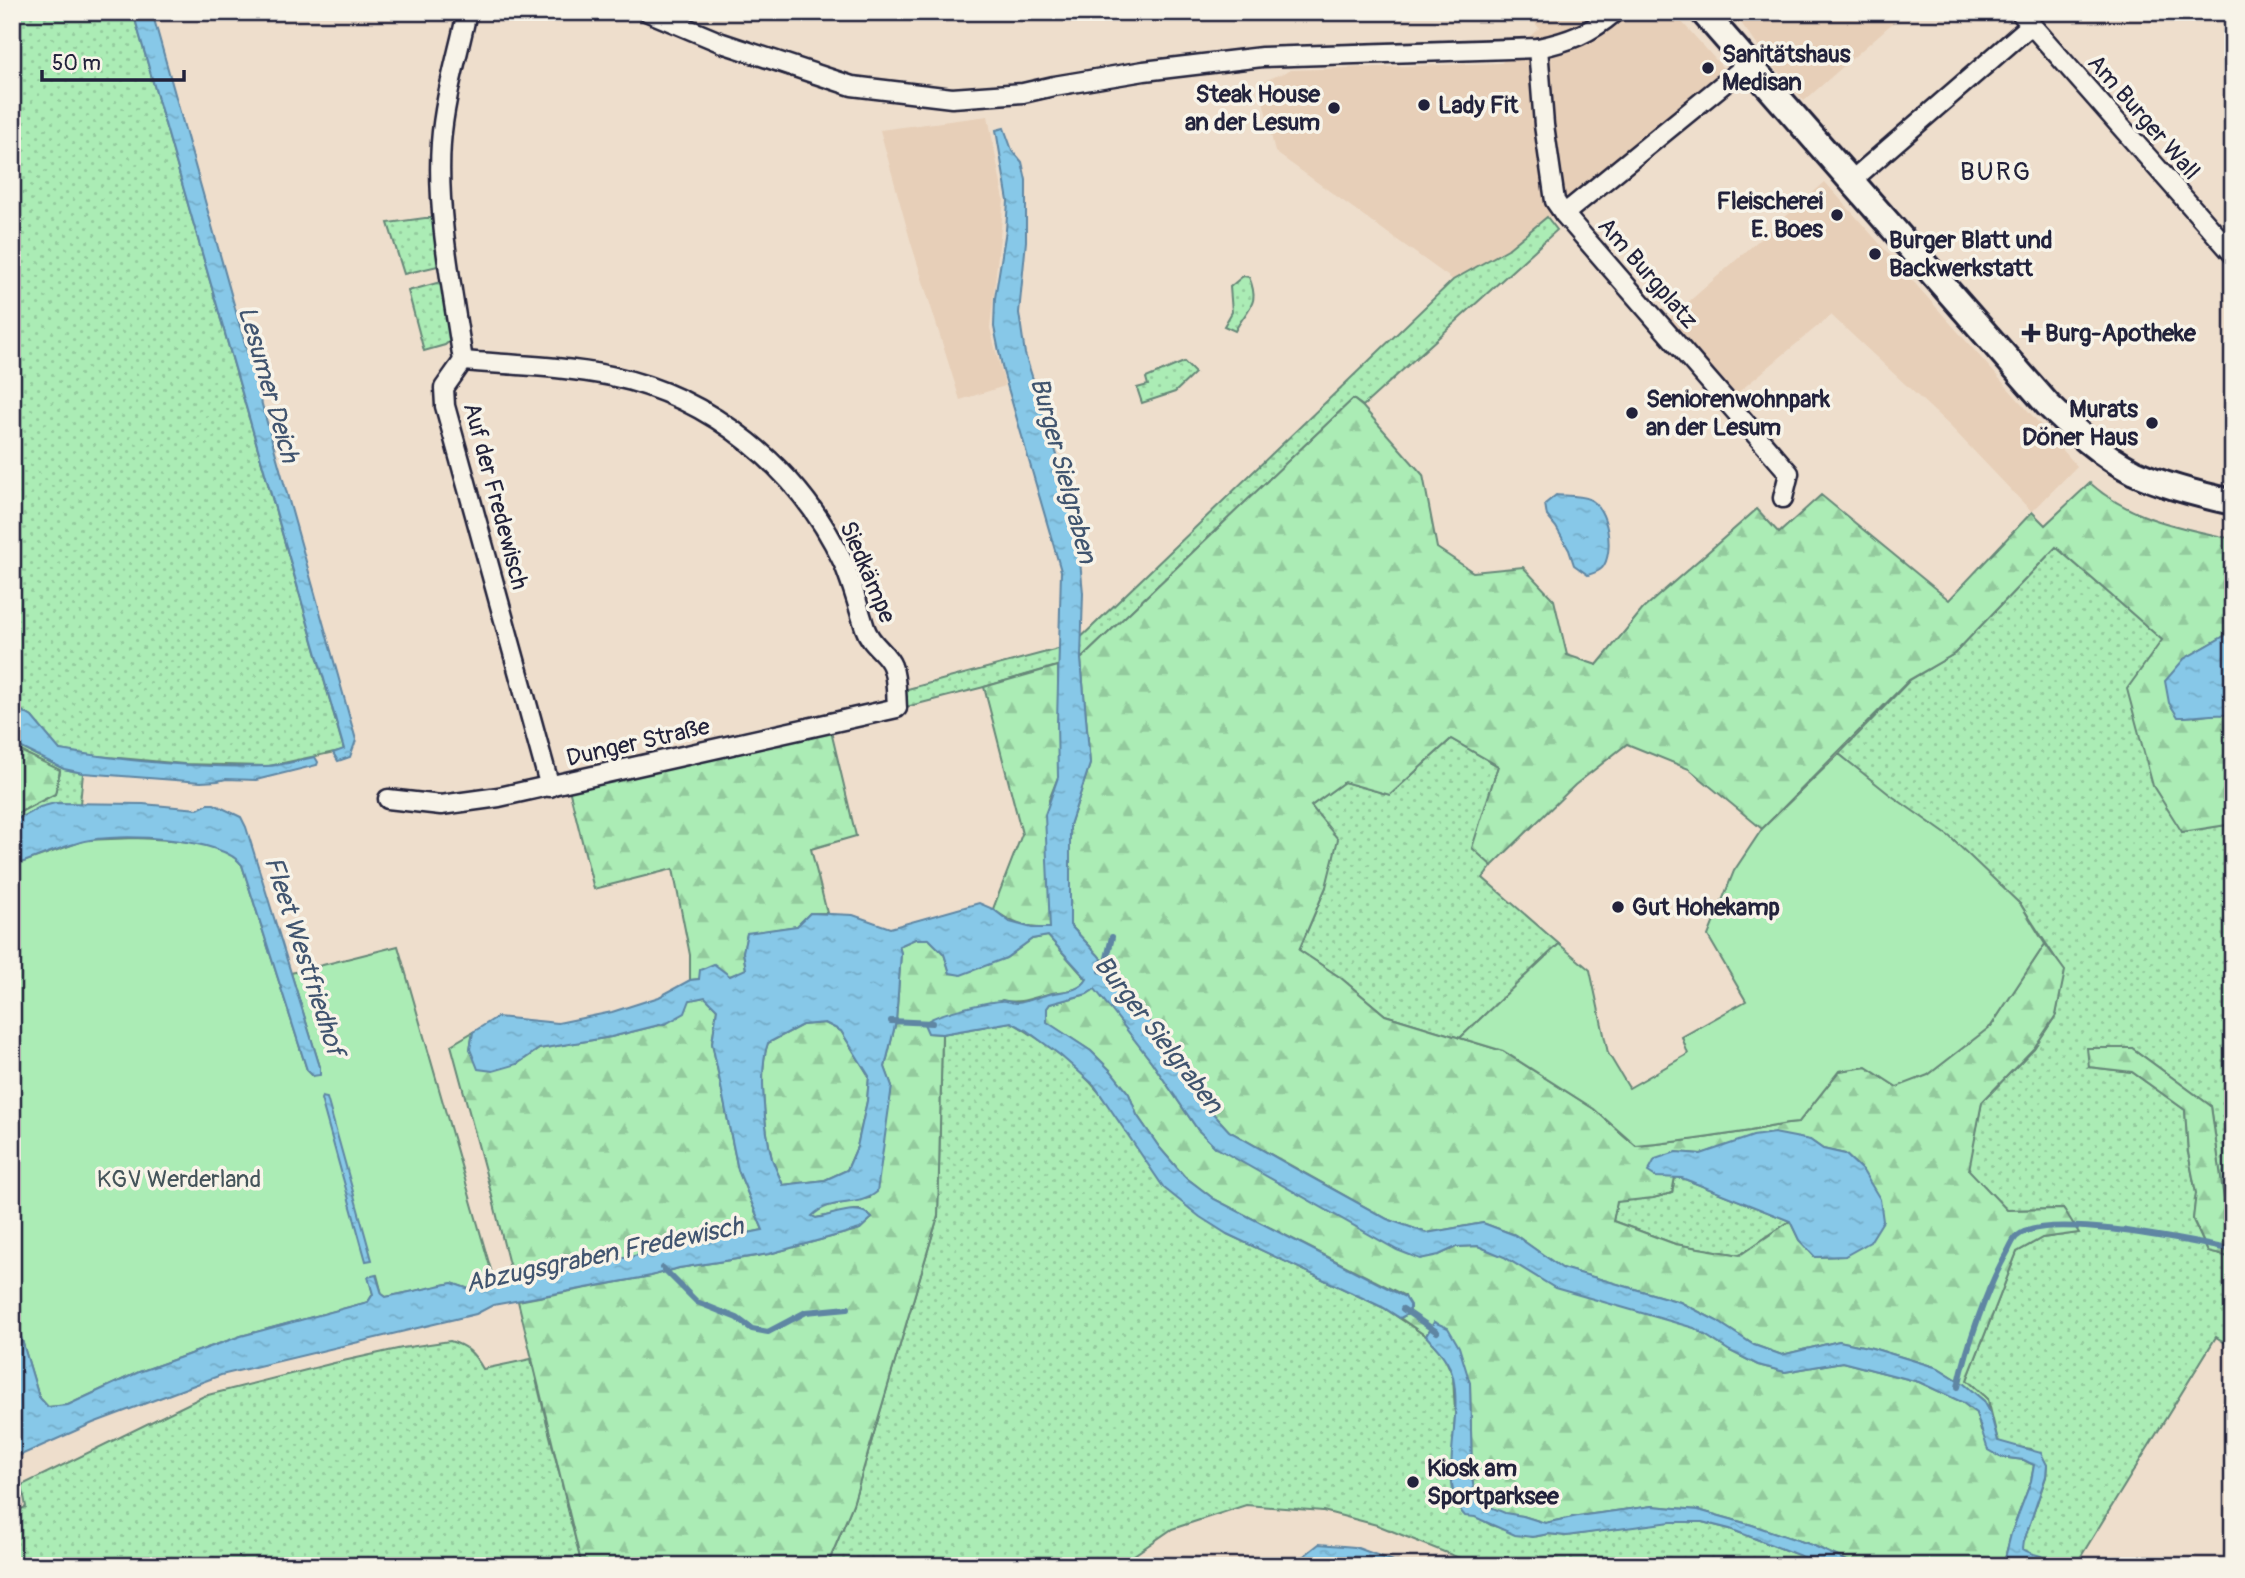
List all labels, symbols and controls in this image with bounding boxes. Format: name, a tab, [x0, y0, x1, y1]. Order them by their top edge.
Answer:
scale bar	[42, 38, 184, 82]
place label: Sanitätshaus Medisan	[1722, 40, 1851, 97]
street label: Am Burger Wall	[2081, 49, 2206, 186]
text: 50 m	[52, 50, 101, 77]
marker: Sanitätshaus Medisan	[1700, 60, 1716, 76]
place label: Steak House an der Lesum	[1185, 80, 1321, 137]
place label: Lady Fit	[1438, 91, 1520, 120]
marker: Lady Fit	[1416, 97, 1432, 113]
marker: Steak House an der Lesum	[1326, 100, 1342, 116]
district label: BURG	[1960, 156, 2032, 188]
place label: Fleischerei E. Boes	[1717, 187, 1823, 244]
marker: Fleischerei E. Boes	[1829, 207, 1845, 223]
street label: Am Burgplatz	[1592, 212, 1704, 335]
place label: Burger Blatt und Backwerkstatt	[1889, 226, 2053, 283]
marker: Burger Blatt und Backwerkstatt	[1867, 246, 1883, 262]
water label: Lesumer Deich	[230, 303, 306, 468]
place label: Burg-Apotheke	[2045, 319, 2197, 348]
marker: Burg-Apotheke	[2023, 325, 2039, 341]
water label: Burger Sielgraben	[1023, 374, 1104, 568]
place label: Seniorenwohnpark an der Lesum	[1646, 385, 1831, 442]
place label: Murats Döner Haus	[2022, 395, 2138, 452]
street label: Auf der Fredewisch	[457, 400, 534, 593]
marker: Seniorenwohnpark an der Lesum	[1624, 405, 1640, 421]
marker: Murats Döner Haus	[2144, 415, 2160, 431]
street label: Siedkämpe	[833, 517, 902, 628]
street label: Dunger Straße	[564, 712, 713, 773]
water label: Fleet Westfriedhof	[257, 853, 353, 1064]
place label: Gut Hohekamp	[1632, 893, 1780, 922]
marker: Gut Hohekamp	[1610, 899, 1626, 915]
water label: Burger Sielgraben	[1087, 950, 1230, 1121]
park label: KGV Werderland	[97, 1165, 261, 1194]
water label: Abzugsgraben Fredewisch	[462, 1210, 748, 1300]
place label: Kiosk am Sportparksee	[1427, 1454, 1560, 1511]
marker: Kiosk am Sportparksee	[1405, 1474, 1421, 1490]

